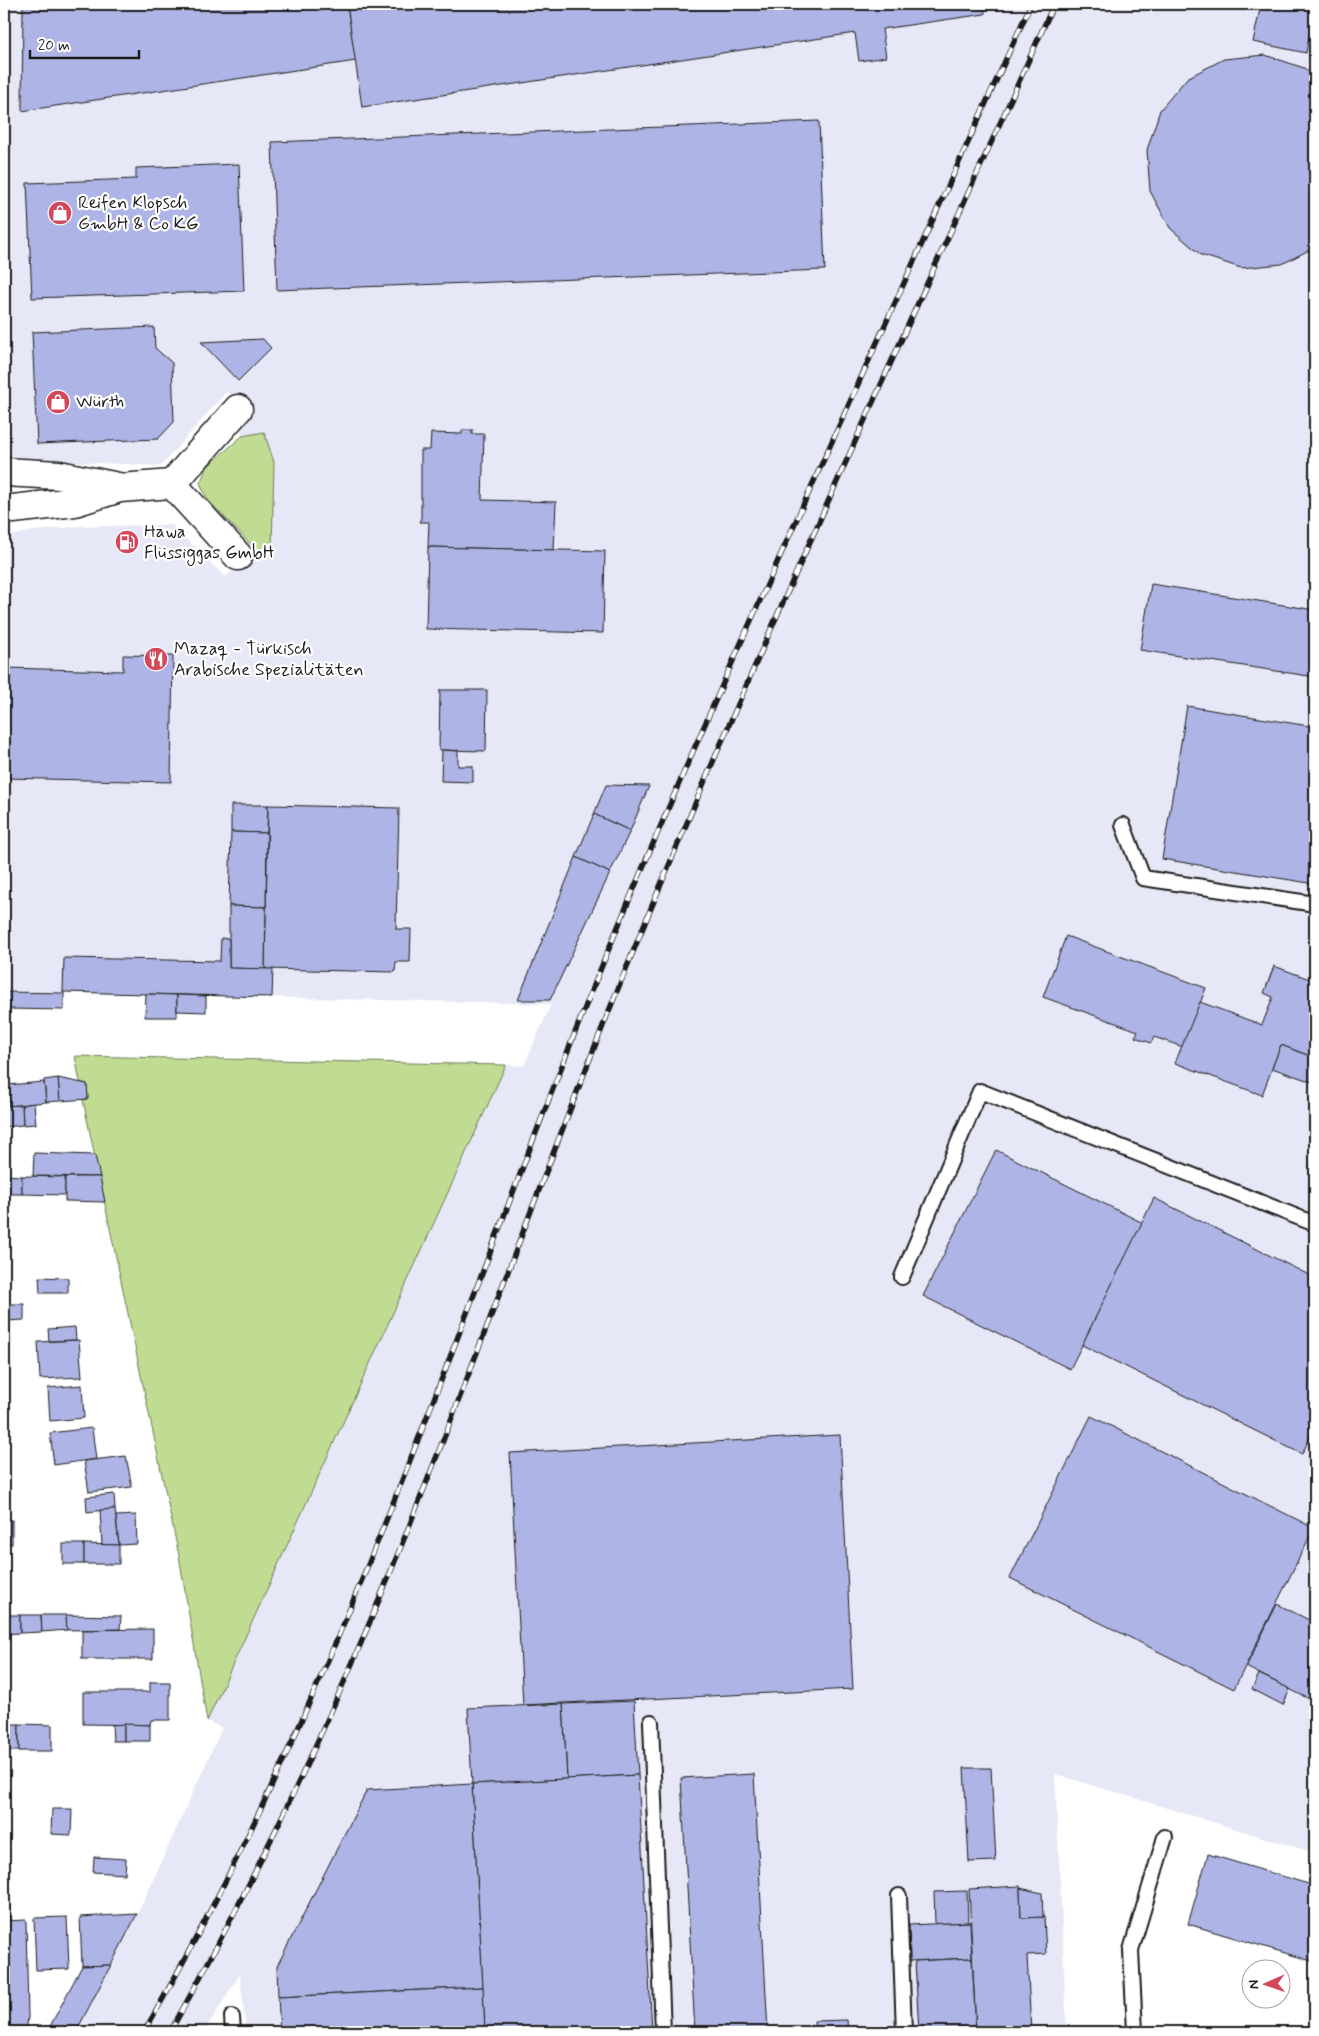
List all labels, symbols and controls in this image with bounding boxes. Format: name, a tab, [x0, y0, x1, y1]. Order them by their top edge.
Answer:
scale bar	[30, 28, 139, 60]
text: 20 m	[38, 36, 70, 56]
place label: Reifen Klopsch GmbH & Co KG	[78, 191, 198, 236]
shop icon: Reifen Klopsch GmbH & Co KG	[47, 200, 73, 226]
shop icon: Würth	[45, 389, 71, 415]
place label: Würth	[76, 390, 124, 414]
place label: Hawa Flüssiggas GmbH	[144, 520, 275, 566]
fuel station icon: Hawa Flüssiggas GmbH	[114, 529, 140, 555]
place label: Mazaq - Türkisch Arabische Spezialitäten	[174, 637, 364, 682]
restaurant icon: Mazaq - Türkisch Arabische Spezialitäten	[143, 646, 169, 672]
north arrow	[1242, 1958, 1292, 2008]
text: N	[1245, 1979, 1263, 1989]

